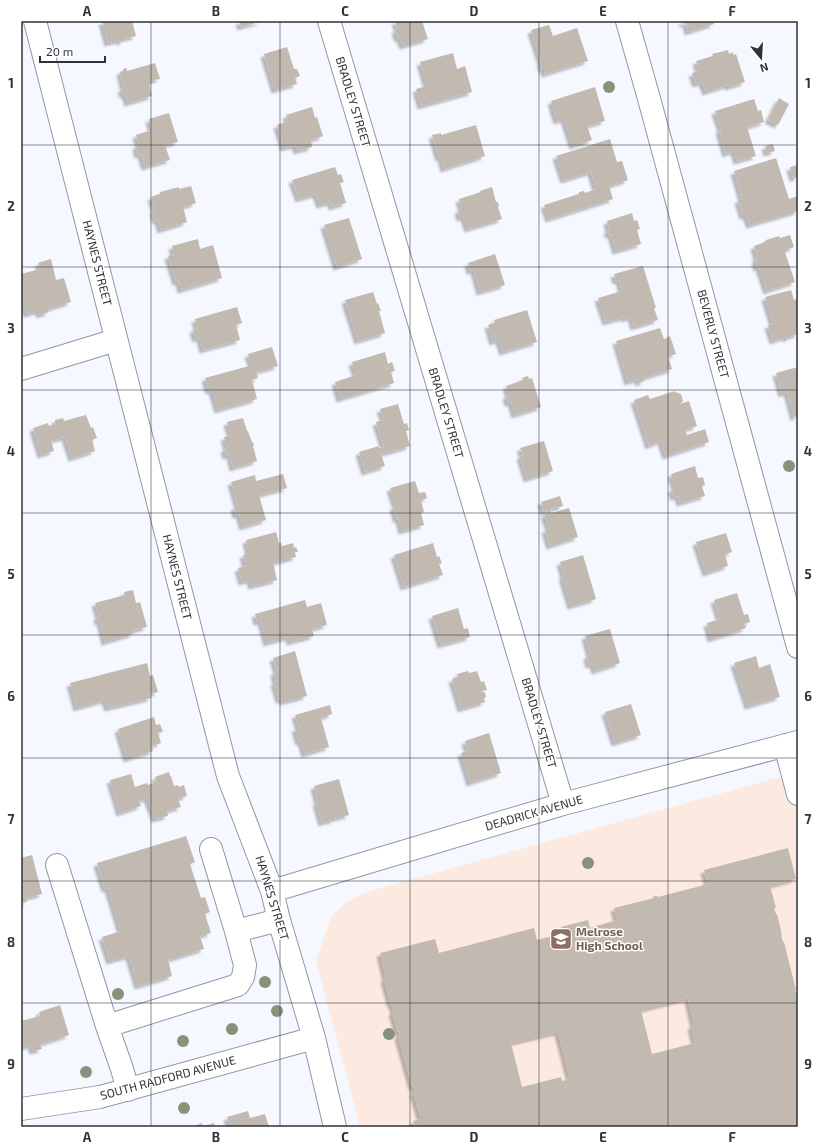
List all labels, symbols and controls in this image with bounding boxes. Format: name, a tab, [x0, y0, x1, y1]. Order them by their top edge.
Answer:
text: A	[83, 3, 92, 19]
text: B	[212, 3, 220, 19]
text: C	[341, 3, 349, 19]
text: D	[470, 3, 479, 19]
text: E	[599, 3, 607, 19]
text: F	[728, 3, 736, 19]
scale bar	[40, 38, 105, 64]
north arrow	[741, 38, 781, 78]
text: 20 m	[46, 44, 73, 58]
street label: BRADLEY STREET	[334, 55, 374, 149]
text: N	[758, 61, 770, 75]
text: 1	[8, 75, 14, 91]
text: 1	[805, 75, 811, 91]
text: 2	[7, 198, 15, 214]
text: 2	[804, 198, 812, 214]
street label: HAYNES STREET	[81, 218, 115, 307]
street label: BEVERLY STREET	[695, 288, 733, 380]
text: 3	[7, 320, 15, 336]
text: 3	[804, 320, 812, 336]
street label: BRADLEY STREET	[427, 366, 467, 460]
text: 4	[7, 443, 15, 459]
text: 4	[804, 443, 812, 459]
street label: HAYNES STREET	[161, 532, 195, 621]
text: 5	[7, 566, 15, 582]
text: 5	[804, 566, 812, 582]
street label: BRADLEY STREET	[520, 676, 560, 770]
text: 6	[7, 688, 15, 704]
text: 6	[804, 688, 812, 704]
street label: DEADRICK AVENUE	[483, 791, 585, 833]
text: 7	[8, 811, 15, 827]
text: 7	[805, 811, 812, 827]
street label: HAYNES STREET	[253, 854, 292, 942]
place label: Melrose High School	[576, 924, 643, 952]
school or university icon: Melrose High School	[548, 926, 574, 952]
text: 8	[7, 934, 15, 950]
text: 8	[804, 934, 812, 950]
street label: SOUTH RADFORD AVENUE	[98, 1052, 237, 1102]
text: 9	[7, 1056, 15, 1072]
text: 9	[804, 1056, 812, 1072]
text: A	[83, 1129, 92, 1145]
text: B	[212, 1129, 220, 1145]
text: C	[341, 1129, 349, 1145]
text: D	[470, 1129, 479, 1145]
text: E	[599, 1129, 607, 1145]
text: F	[728, 1129, 736, 1145]

